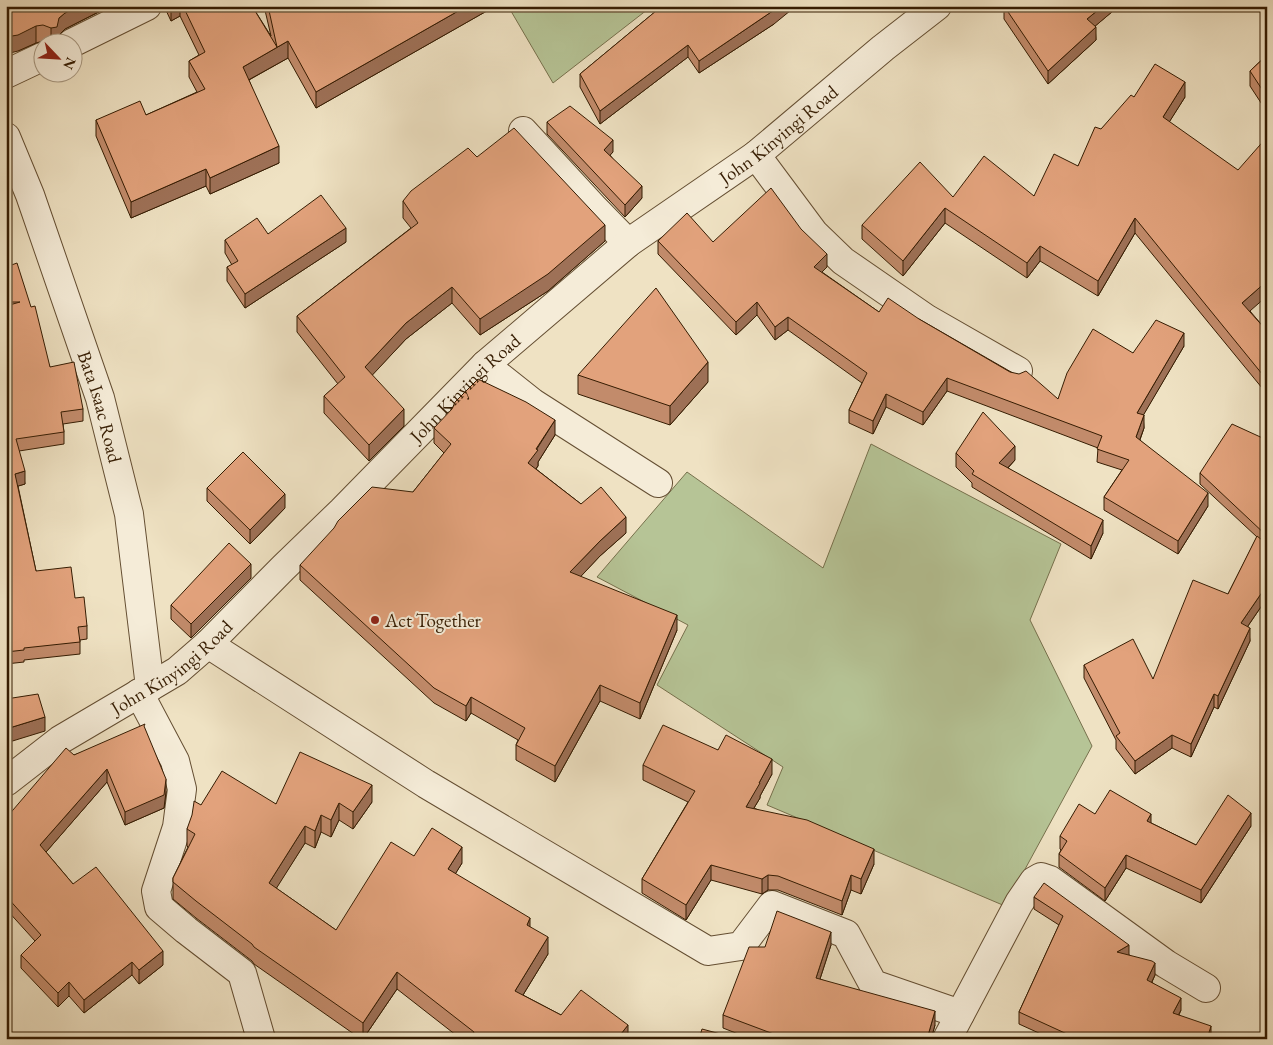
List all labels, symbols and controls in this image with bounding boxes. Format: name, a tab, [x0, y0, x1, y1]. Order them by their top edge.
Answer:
north arrow	[32, 32, 82, 82]
text: N	[59, 55, 80, 73]
street label: John Kinyingi Road	[712, 79, 843, 191]
street label: John Kinyingi Road	[402, 328, 526, 449]
street label: Bata Isaac Road	[72, 347, 128, 466]
place label: Act Together	[384, 608, 482, 633]
street label: John Kinyingi Road	[104, 614, 238, 721]
marker: Act Together	[369, 614, 381, 626]

